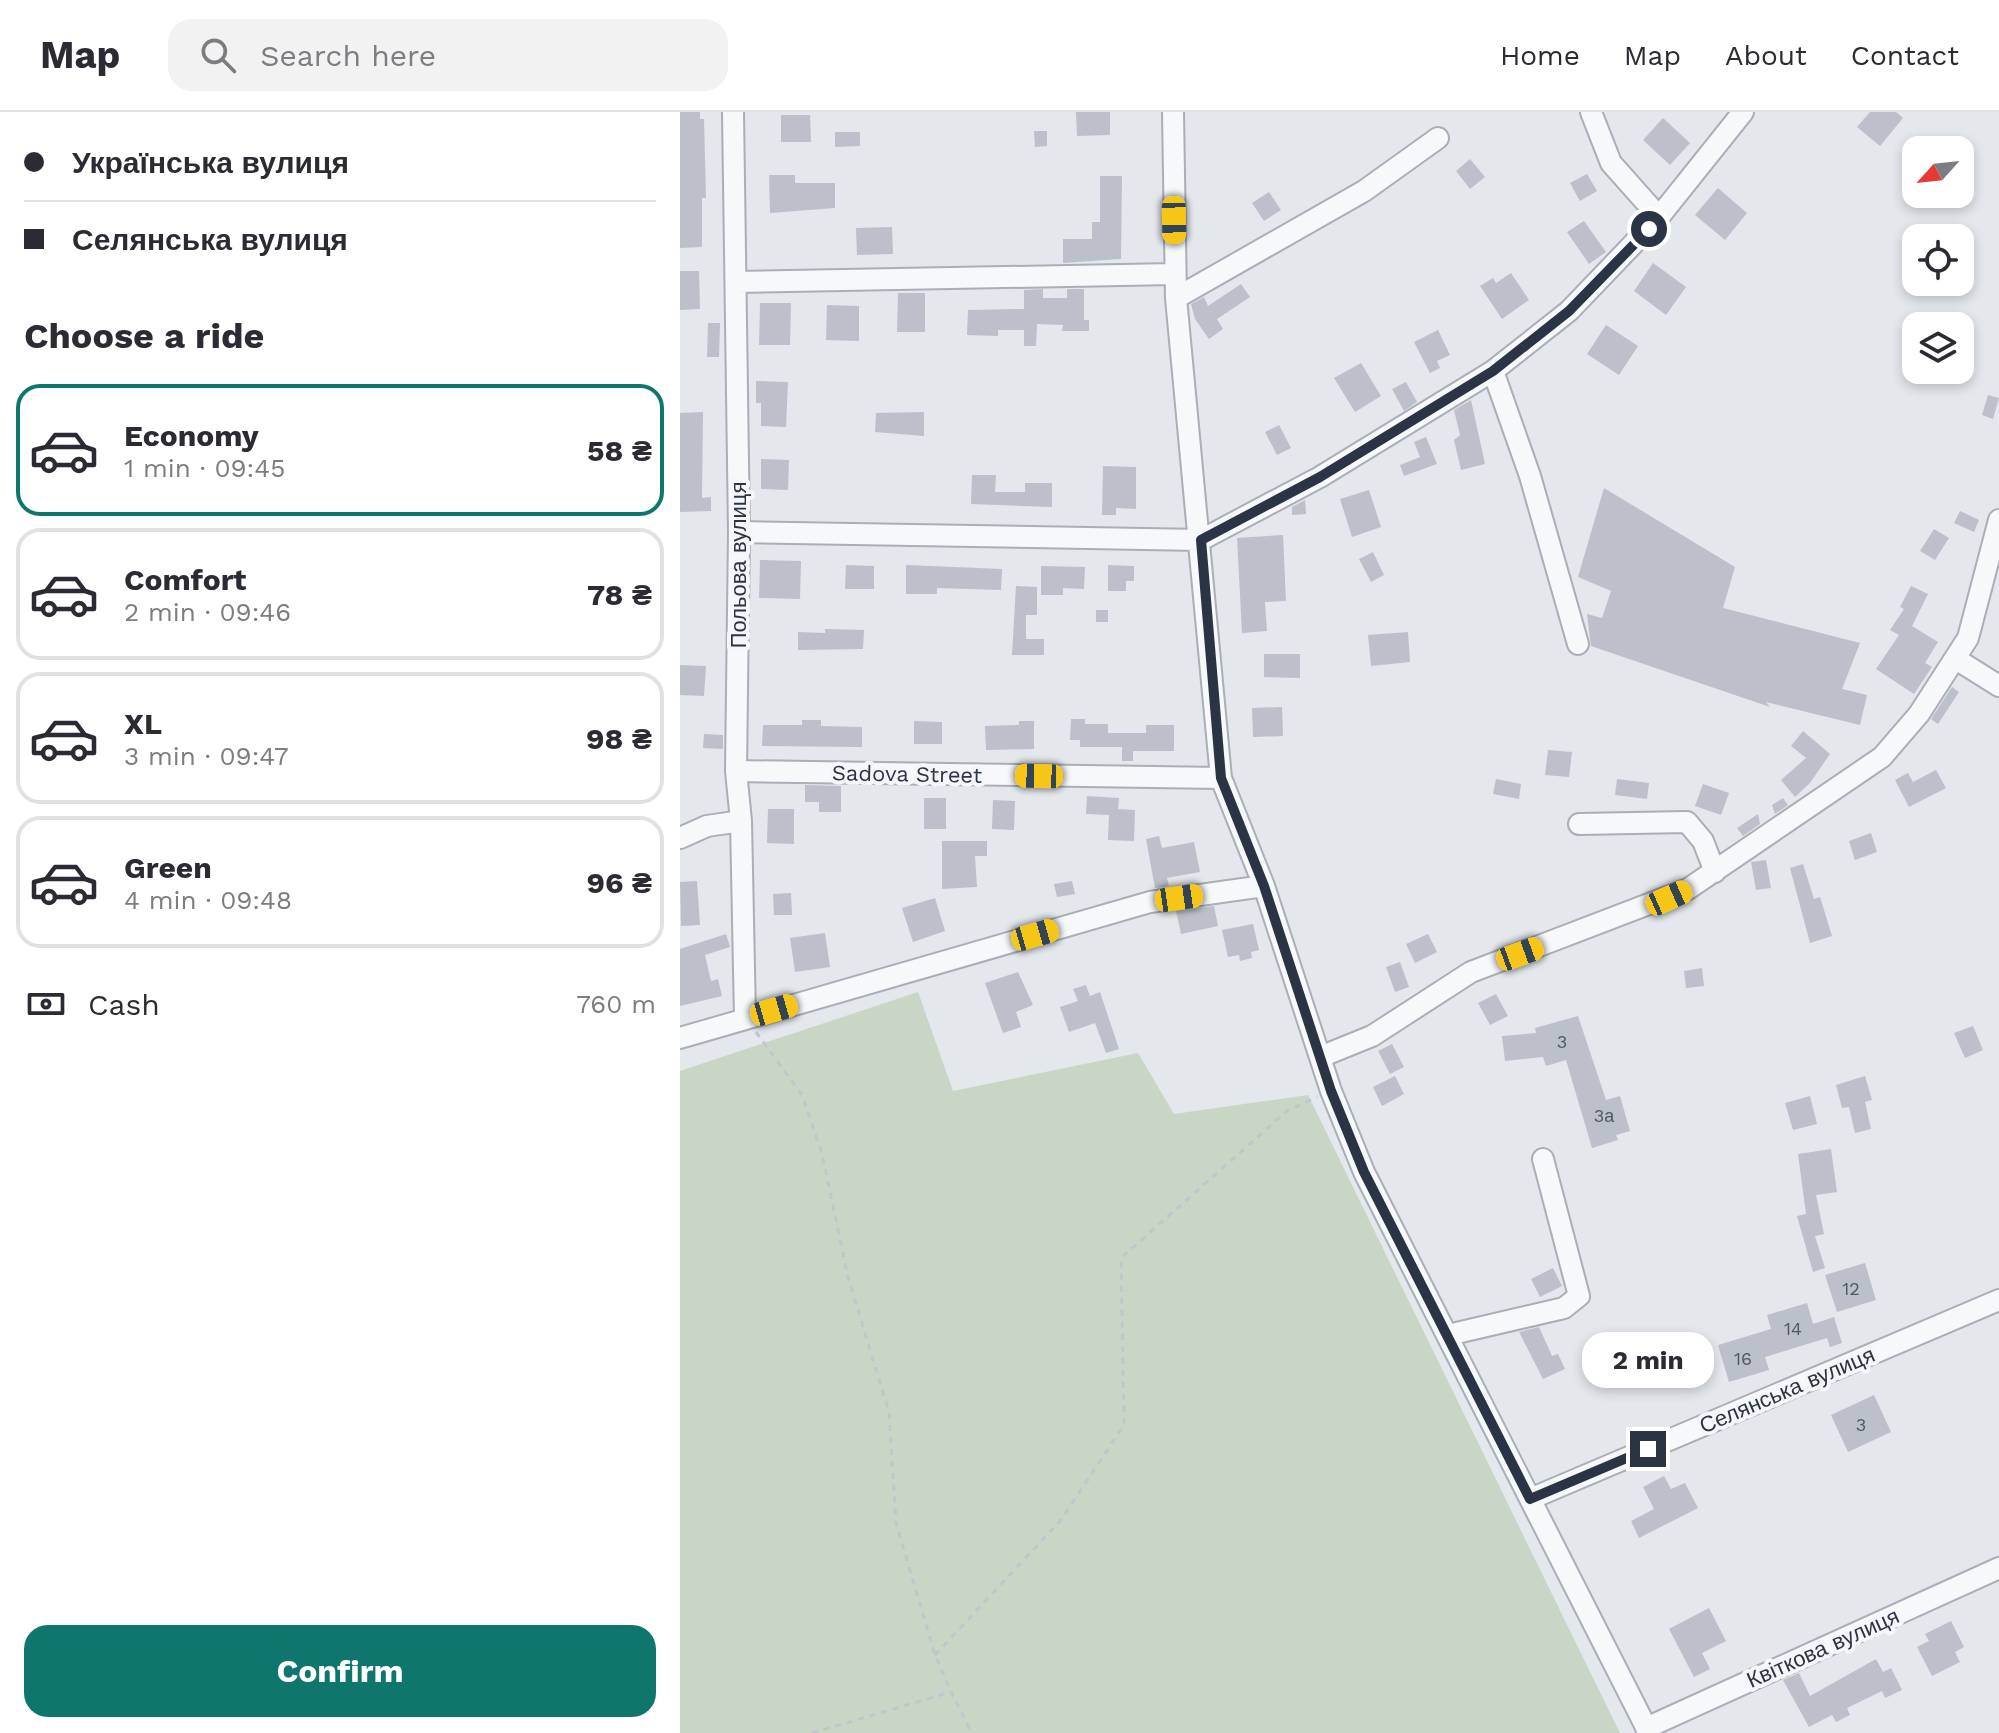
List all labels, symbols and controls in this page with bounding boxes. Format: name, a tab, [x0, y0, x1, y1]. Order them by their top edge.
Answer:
search box	[168, 19, 728, 91]
text: Map	[40, 33, 120, 77]
icon: search	[196, 33, 240, 77]
text: Search here	[260, 38, 436, 73]
text: Home	[1500, 39, 1580, 72]
text: Map	[1624, 39, 1681, 72]
text: About	[1725, 39, 1807, 72]
text: Contact	[1851, 39, 1959, 72]
north arrow	[1902, 136, 1974, 208]
map controls	[1902, 136, 1974, 384]
text: Українська вулиця	[72, 145, 349, 180]
car	[1162, 196, 1186, 244]
route start	[1631, 211, 1667, 247]
text: Селянська вулиця	[72, 222, 348, 257]
button: locate	[1902, 224, 1974, 296]
button: layers	[1902, 312, 1974, 384]
text: Choose a ride	[24, 315, 264, 357]
icon: car	[28, 414, 100, 486]
text: Economy	[124, 418, 259, 453]
text: 58 ₴	[587, 433, 652, 468]
text: 1 min · 09:45	[124, 453, 285, 483]
street label: Польова вулиця	[726, 482, 751, 648]
icon: car	[28, 558, 100, 630]
text: Comfort	[124, 562, 246, 597]
text: 78 ₴	[587, 577, 652, 612]
text: 2 min · 09:46	[124, 597, 291, 627]
icon: car	[28, 702, 100, 774]
text: XL	[124, 706, 162, 741]
text: 98 ₴	[586, 721, 652, 756]
text: 3 min · 09:47	[124, 741, 289, 771]
street label: Sadova Street	[832, 760, 982, 788]
car	[1015, 764, 1063, 788]
icon: car	[28, 846, 100, 918]
text: Green	[124, 850, 212, 885]
text: 96 ₴	[586, 865, 652, 900]
car	[1642, 877, 1696, 919]
car	[1154, 883, 1204, 913]
text: 4 min · 09:48	[124, 885, 292, 915]
car	[1009, 917, 1061, 953]
car	[1493, 935, 1547, 973]
icon: cash	[24, 982, 68, 1026]
text: Cash	[88, 987, 160, 1022]
text: 760 m	[576, 989, 656, 1019]
car	[748, 992, 800, 1028]
house number: 3	[1557, 1031, 1567, 1052]
house number: 3а	[1594, 1105, 1615, 1126]
house number: 12	[1842, 1278, 1860, 1299]
house number: 14	[1784, 1318, 1802, 1339]
callout: 2 min	[1582, 1333, 1714, 1389]
street label: Селянська вулиця	[1696, 1342, 1878, 1438]
text: 2 min	[1612, 1345, 1684, 1375]
house number: 16	[1734, 1348, 1752, 1369]
house number: 3	[1856, 1414, 1866, 1435]
route end	[1630, 1431, 1666, 1467]
street label: Квіткова вулиця	[1743, 1603, 1903, 1693]
button: Confirm	[24, 1625, 656, 1717]

